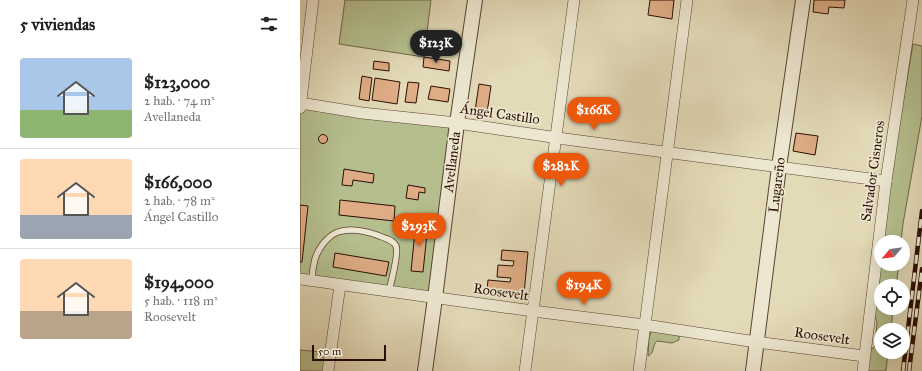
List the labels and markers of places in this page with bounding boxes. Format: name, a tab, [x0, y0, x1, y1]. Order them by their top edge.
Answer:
pin: $123K	[408, 30, 464, 64]
pin: $166K	[566, 97, 622, 131]
pin: $282K	[533, 153, 589, 187]
pin: $293K	[391, 213, 447, 247]
pin: $194K	[556, 272, 612, 306]

